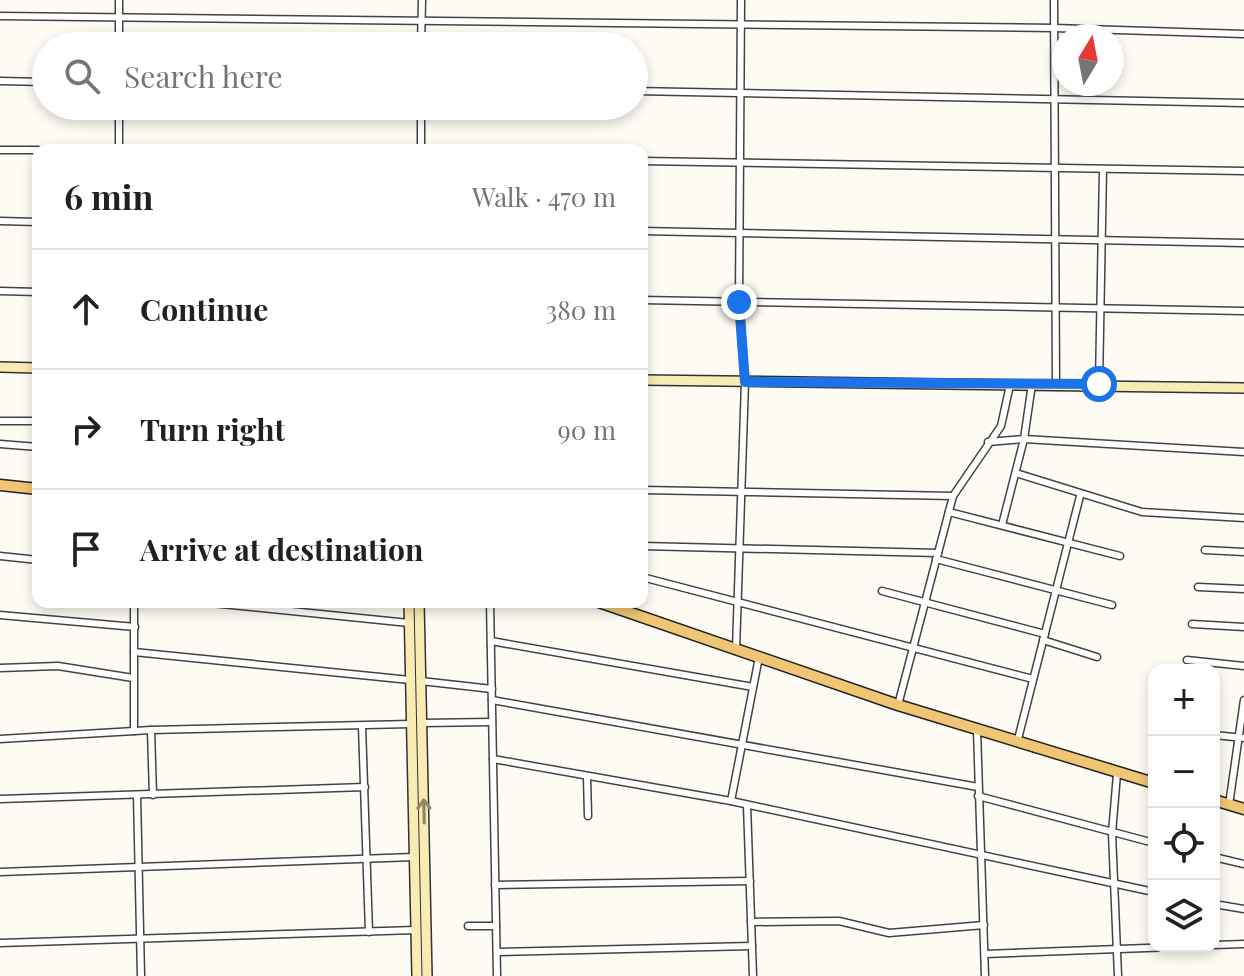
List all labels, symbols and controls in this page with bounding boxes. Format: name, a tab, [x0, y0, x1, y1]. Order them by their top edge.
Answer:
north arrow	[1052, 24, 1124, 96]
search box	[32, 32, 648, 120]
icon: search	[60, 54, 104, 98]
text: Search here	[124, 56, 283, 96]
text: 6 min	[64, 173, 153, 219]
text: Walk · 470 m	[472, 179, 616, 214]
route end	[721, 284, 757, 320]
icon: ahead	[64, 287, 108, 331]
text: Continue	[140, 289, 268, 329]
text: 380 m	[546, 292, 616, 327]
route start	[1081, 366, 1117, 402]
icon: right	[64, 407, 108, 451]
text: Turn right	[140, 409, 285, 449]
text: 90 m	[558, 412, 616, 447]
icon: arrive	[64, 527, 108, 571]
text: Arrive at destination	[140, 529, 423, 569]
map controls	[1148, 664, 1220, 952]
button: +	[1148, 664, 1220, 736]
button: −	[1148, 736, 1220, 808]
one-way arrow	[416, 798, 432, 825]
button: locate	[1148, 808, 1220, 880]
button: layers	[1148, 880, 1220, 952]

